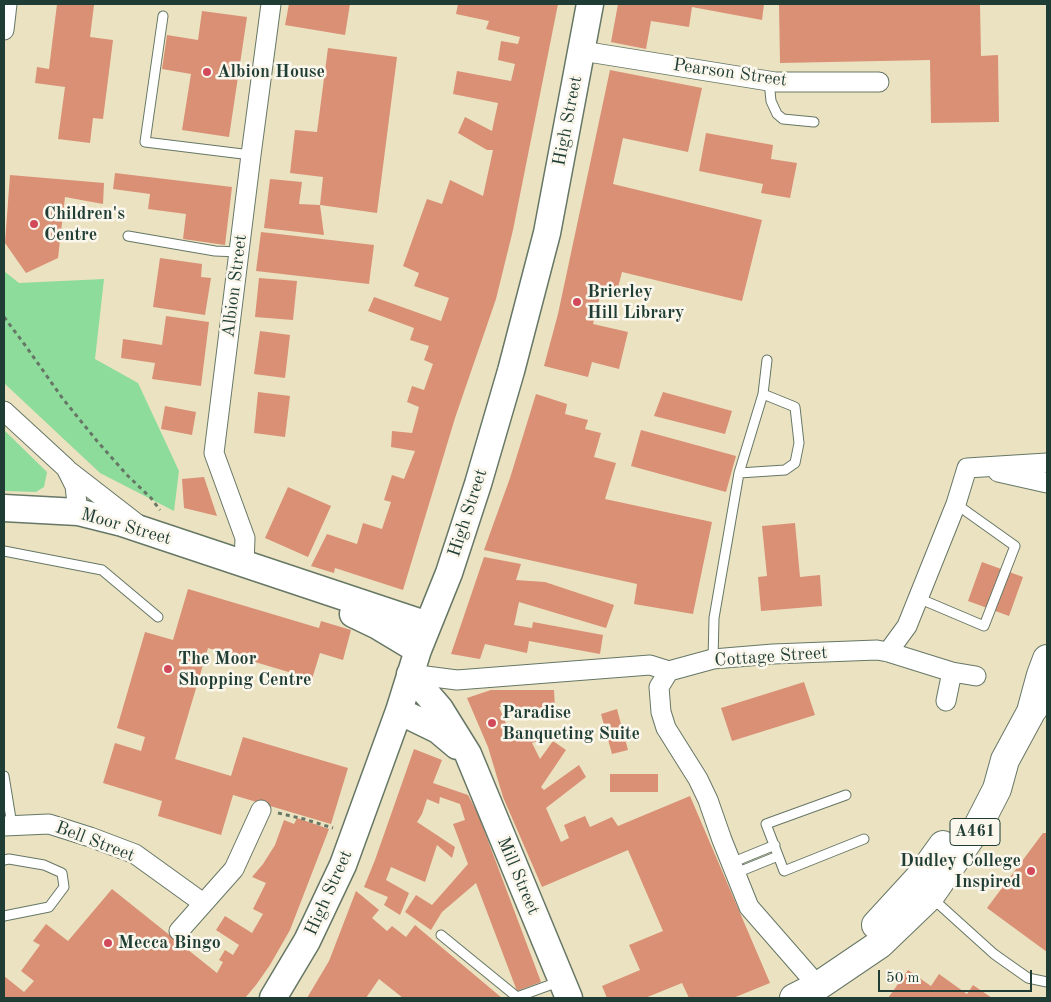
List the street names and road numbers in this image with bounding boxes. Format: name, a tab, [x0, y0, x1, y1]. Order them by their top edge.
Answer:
street label: Pearson Street	[672, 54, 788, 92]
street label: High Street	[549, 74, 587, 168]
street label: Albion Street	[218, 233, 252, 339]
street label: High Street	[444, 466, 492, 560]
street label: Moor Street	[78, 504, 174, 550]
street label: Cottage Street	[714, 642, 828, 672]
street label: Bell Street	[52, 817, 138, 867]
road number: A461	[950, 819, 1000, 846]
street label: Mill Street	[492, 834, 544, 918]
street label: High Street	[301, 847, 357, 939]

